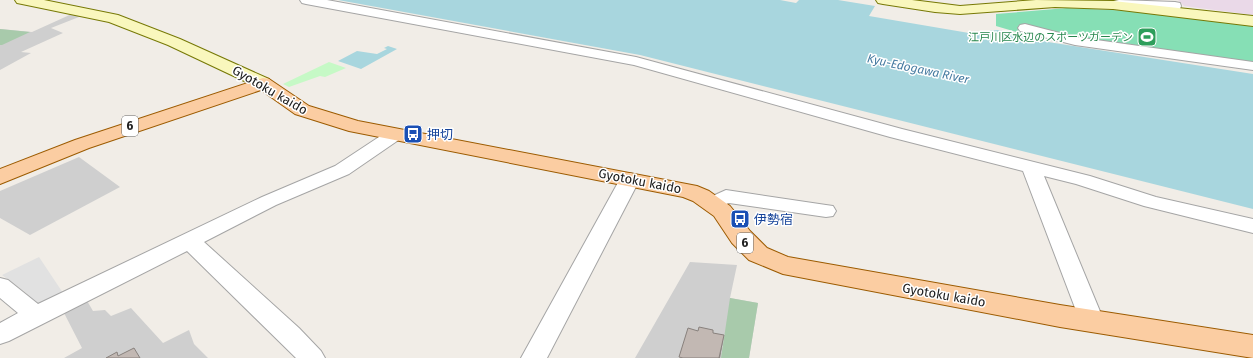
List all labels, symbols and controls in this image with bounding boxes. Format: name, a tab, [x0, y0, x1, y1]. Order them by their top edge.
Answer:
sports icon: 江戸川区水辺のスポーツガーデン	[1136, 26, 1158, 48]
place label: 江戸川区水辺のスポーツガーデン	[968, 31, 1133, 44]
water label: Kyu-Edogawa River	[866, 51, 971, 87]
street label: Gyotoku kaido	[230, 62, 310, 118]
road number: 6	[122, 116, 138, 136]
bus stop icon: 押切	[402, 123, 424, 145]
place label: 押切	[427, 127, 453, 142]
street label: Gyotoku kaido	[597, 166, 683, 196]
bus stop icon: 伊勢宿	[729, 208, 751, 230]
place label: 伊勢宿	[754, 212, 793, 227]
road number: 6	[737, 233, 753, 253]
street label: Gyotoku kaido	[901, 280, 987, 310]

